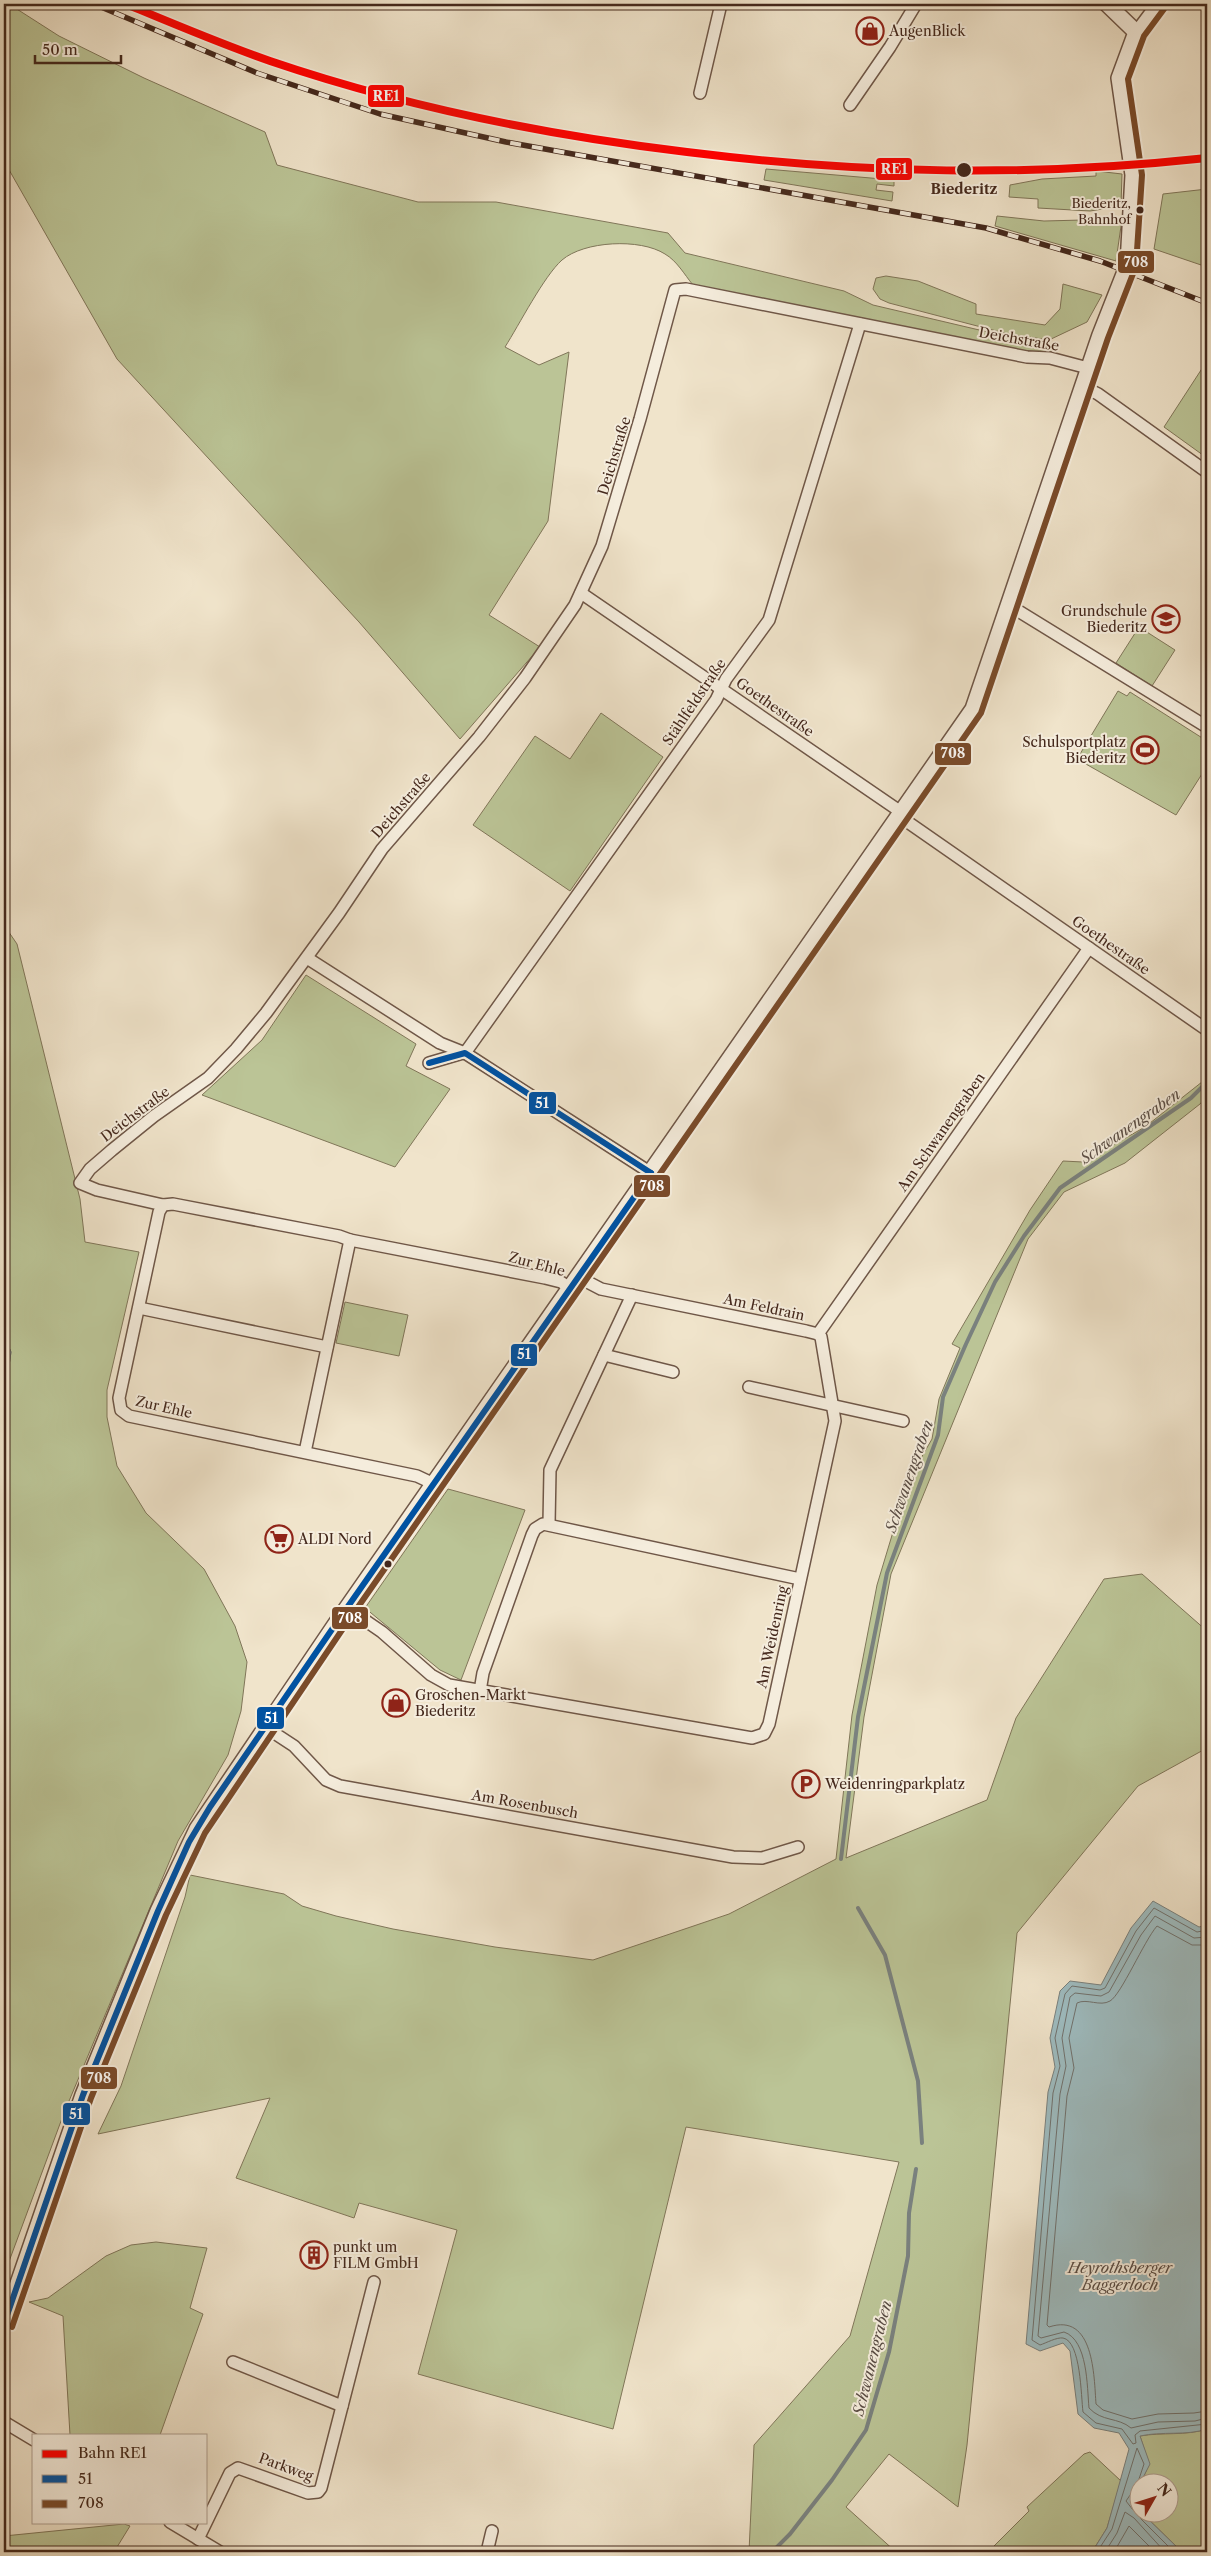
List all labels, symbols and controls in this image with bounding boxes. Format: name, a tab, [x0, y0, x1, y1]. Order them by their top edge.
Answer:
shop icon: AugenBlick	[855, 16, 885, 46]
place label: AugenBlick	[888, 22, 966, 40]
scale bar	[35, 32, 121, 64]
text: 50 m	[42, 40, 78, 59]
line badge: RE1	[367, 84, 405, 108]
text: RE1	[372, 87, 400, 105]
line badge: RE1	[875, 157, 913, 181]
text: RE1	[880, 160, 908, 178]
marker: Biederitz	[955, 161, 973, 179]
place label: Biederitz	[931, 180, 998, 198]
place label: Biederitz, Bahnhof	[1071, 195, 1132, 227]
marker: Biederitz, Bahnhof	[1135, 205, 1145, 215]
line badge: 708	[1117, 250, 1155, 274]
text: 708	[1124, 253, 1148, 271]
street label: Deichstraße	[977, 323, 1061, 355]
street label: Deichstraße	[594, 414, 635, 498]
place label: Grundschule Biederitz	[1061, 602, 1147, 636]
school or university icon: Grundschule Biederitz	[1151, 604, 1181, 634]
street label: Stählfeldstraße	[658, 655, 730, 749]
street label: Goethestraße	[733, 674, 818, 741]
place label: Schulsportplatz Biederitz	[1022, 733, 1126, 767]
sports icon: Schulsportplatz Biederitz	[1130, 735, 1160, 765]
line badge: 708	[934, 742, 972, 766]
text: 708	[941, 744, 965, 762]
street label: Deichstraße	[368, 768, 435, 842]
street label: Goethestraße	[1069, 912, 1154, 979]
street label: Am Schwanengraben	[893, 1069, 989, 1196]
street label: Deichstraße	[97, 1082, 173, 1146]
water label: Schwanengraben	[1076, 1084, 1184, 1168]
line badge: 51	[528, 1091, 557, 1115]
text: 51	[535, 1094, 550, 1112]
line badge: 708	[633, 1174, 671, 1198]
text: 708	[640, 1177, 664, 1195]
street label: Zur Ehle	[507, 1248, 567, 1280]
street label: Am Feldrain	[721, 1289, 806, 1324]
line badge: 51	[510, 1343, 538, 1367]
text: 51	[517, 1345, 532, 1363]
street label: Zur Ehle	[134, 1392, 194, 1422]
water label: Schwanengraben	[881, 1417, 937, 1536]
supermarket icon: ALDI Nord	[264, 1524, 294, 1554]
place label: ALDI Nord	[297, 1530, 372, 1548]
unlabelled marker	[383, 1559, 393, 1569]
street label: Am Weidenring	[752, 1584, 792, 1691]
line badge: 708	[331, 1606, 369, 1630]
text: 708	[338, 1609, 362, 1627]
place label: Groschen-Markt Biederitz	[415, 1686, 526, 1720]
shop icon: Groschen-Markt Biederitz	[381, 1688, 411, 1718]
line badge: 51	[256, 1706, 285, 1730]
text: 51	[264, 1709, 279, 1727]
parking icon: Weidenringparkplatz	[791, 1769, 821, 1799]
place label: Weidenringparkplatz	[824, 1775, 965, 1793]
street label: Am Rosenbusch	[469, 1786, 580, 1822]
line badge: 708	[80, 2066, 118, 2090]
text: 708	[87, 2069, 111, 2087]
line badge: 51	[62, 2102, 91, 2126]
text: 51	[69, 2105, 84, 2123]
place label: punkt um FILM GmbH	[333, 2238, 419, 2272]
building icon: punkt um FILM GmbH	[299, 2240, 329, 2270]
water label: Heyrothsberger Baggerloch	[1067, 2258, 1173, 2294]
water label: Schwanengraben	[848, 2299, 895, 2418]
legend	[32, 2434, 208, 2524]
text: Bahn RE1	[78, 2443, 147, 2462]
street label: Parkweg	[256, 2449, 316, 2485]
text: 51	[78, 2469, 93, 2488]
north arrow	[1128, 2474, 1178, 2524]
text: N	[1153, 2479, 1175, 2500]
text: 708	[78, 2493, 104, 2512]

